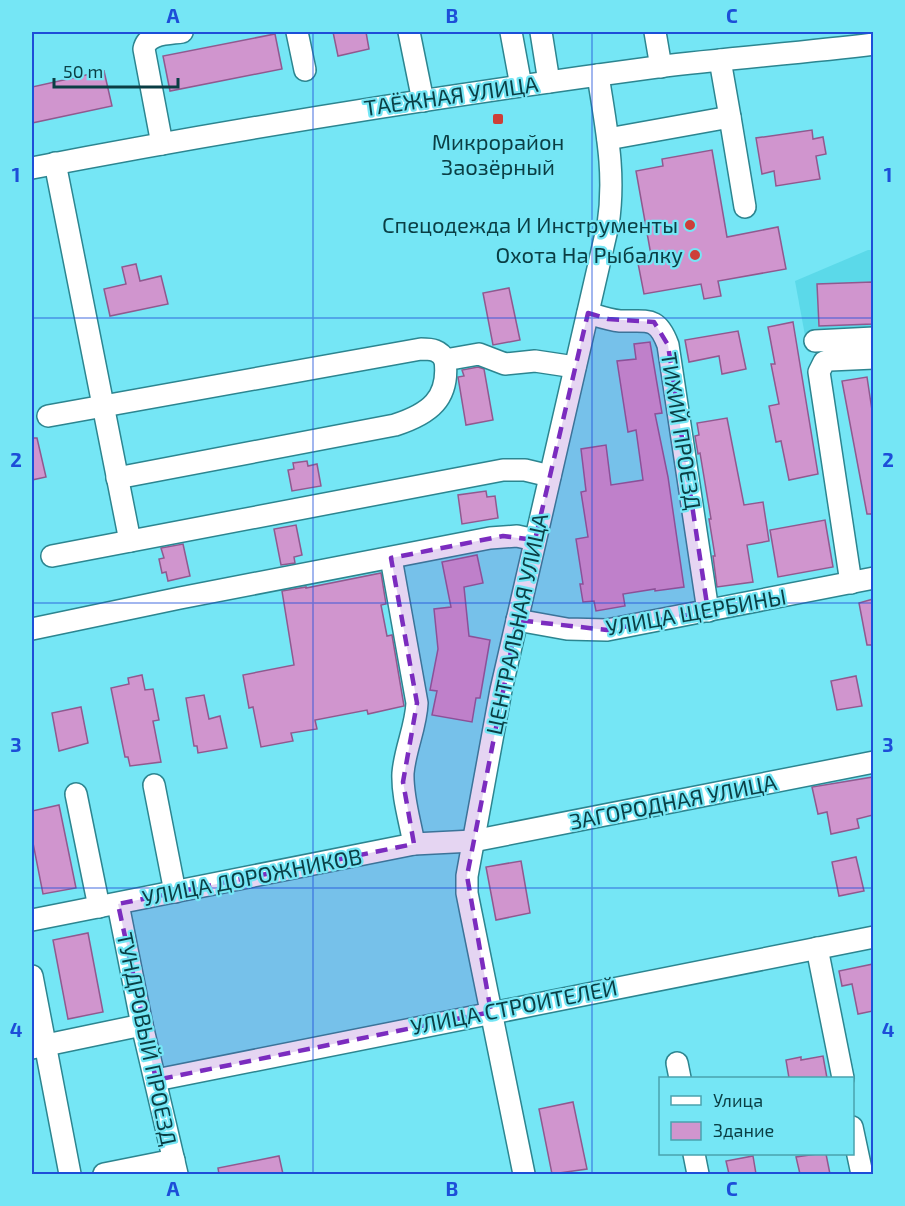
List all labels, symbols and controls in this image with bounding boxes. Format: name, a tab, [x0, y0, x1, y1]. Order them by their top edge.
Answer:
text: A	[166, 3, 180, 27]
text: B	[446, 3, 458, 27]
text: C	[726, 3, 738, 27]
scale bar	[54, 51, 178, 89]
text: 50 m	[63, 60, 103, 82]
street label: ТАЁЖНАЯ УЛИЦА	[362, 70, 540, 120]
marker: Микрорайон Заозёрный	[491, 112, 505, 126]
place label: Микрорайон Заозёрный	[432, 128, 564, 179]
text: 1	[12, 162, 20, 186]
text: 1	[884, 162, 892, 186]
place label: Спецодежда И Инструменты	[382, 211, 678, 238]
marker: Спецодежда И Инструменты	[683, 218, 697, 232]
place label: Охота На Рыбалку	[495, 241, 683, 268]
marker: Охота На Рыбалку	[688, 248, 702, 262]
street label: ТИХИЙ ПРОЕЗД	[657, 350, 707, 511]
text: 2	[10, 447, 22, 471]
text: 2	[882, 447, 894, 471]
street label: ЦЕНТРАЛЬНАЯ УЛИЦА	[480, 510, 552, 737]
street label: УЛИЦА ЩЕРБИНЫ	[604, 582, 788, 640]
text: 3	[10, 732, 22, 756]
text: 3	[882, 732, 894, 756]
street label: ЗАГОРОДНАЯ УЛИЦА	[567, 768, 779, 834]
street label: УЛИЦА ДОРОЖНИКОВ	[140, 842, 364, 910]
street label: ТУНДРОВЫЙ ПРОЕЗД	[113, 930, 183, 1148]
street label: УЛИЦА СТРОИТЕЛЕЙ	[408, 973, 619, 1039]
text: 4	[10, 1017, 23, 1041]
text: 4	[882, 1017, 895, 1041]
legend	[659, 1077, 854, 1155]
text: Улица	[713, 1089, 763, 1111]
text: Здание	[713, 1119, 774, 1141]
text: A	[166, 1176, 180, 1200]
text: B	[446, 1176, 458, 1200]
text: C	[726, 1176, 738, 1200]

